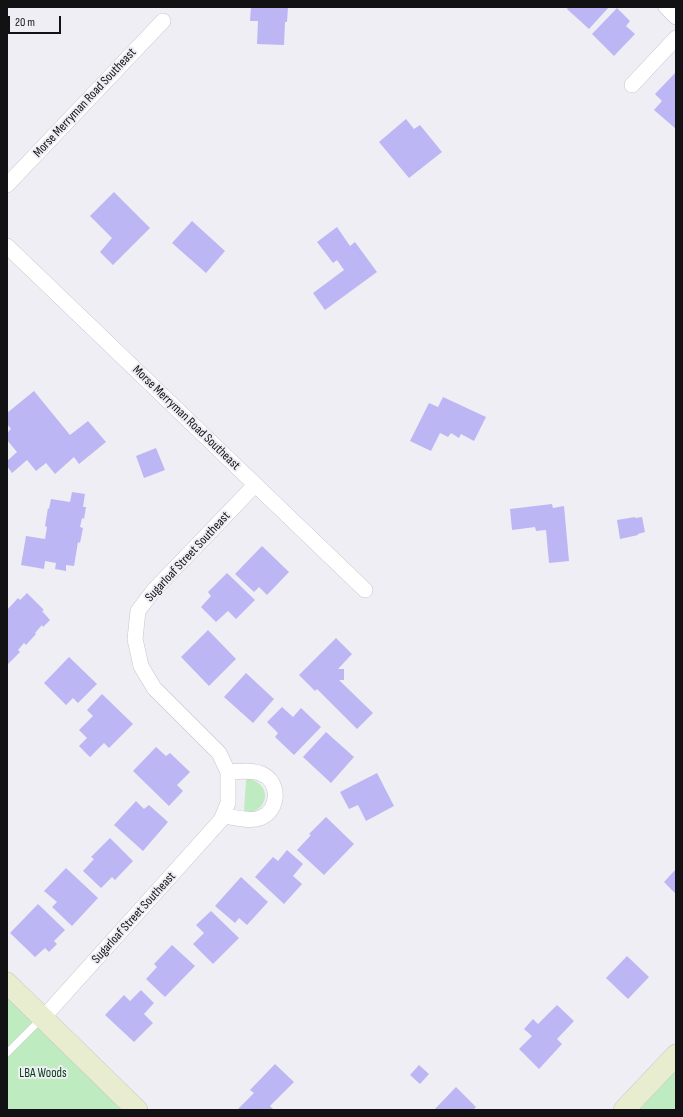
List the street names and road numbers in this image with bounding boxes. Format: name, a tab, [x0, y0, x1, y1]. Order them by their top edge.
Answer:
street label: Morse Merryman Road Southeast	[30, 45, 140, 161]
street label: Morse Merryman Road Southeast	[129, 362, 243, 474]
street label: Sugarloaf Street Southeast	[142, 509, 234, 605]
street label: Sugarloaf Street Southeast	[89, 869, 179, 967]

